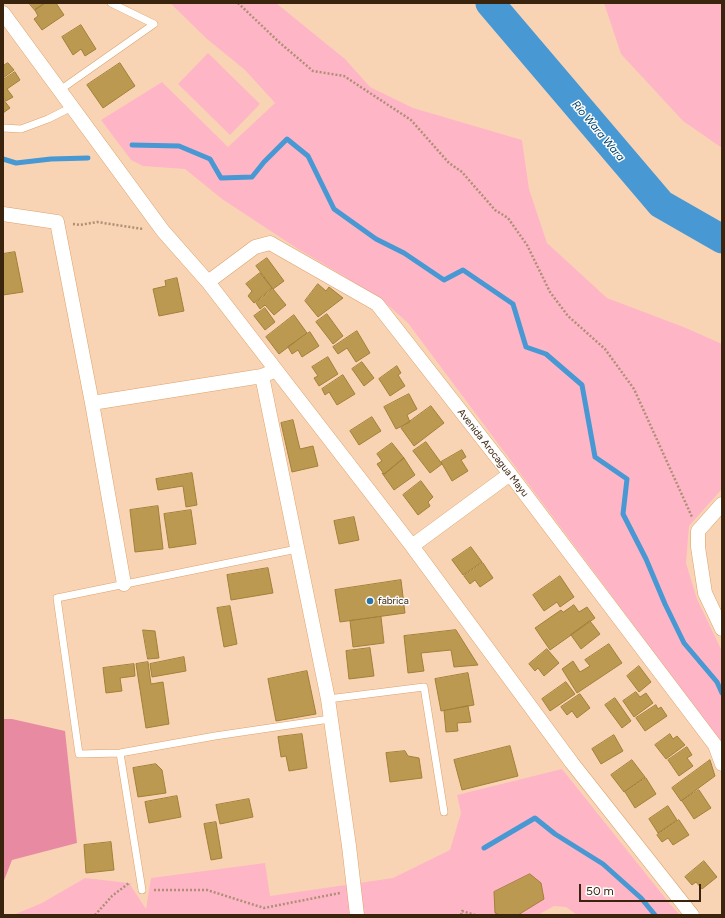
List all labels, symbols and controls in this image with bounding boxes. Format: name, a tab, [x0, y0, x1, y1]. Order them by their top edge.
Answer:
water label: Río Wara Wara	[569, 98, 627, 164]
street label: Avenida Arocagua Mayu	[455, 407, 531, 499]
place label: fabrica	[378, 595, 409, 607]
marker: fabrica	[365, 596, 375, 606]
scale bar	[581, 876, 703, 902]
text: 50 m	[586, 884, 614, 898]

